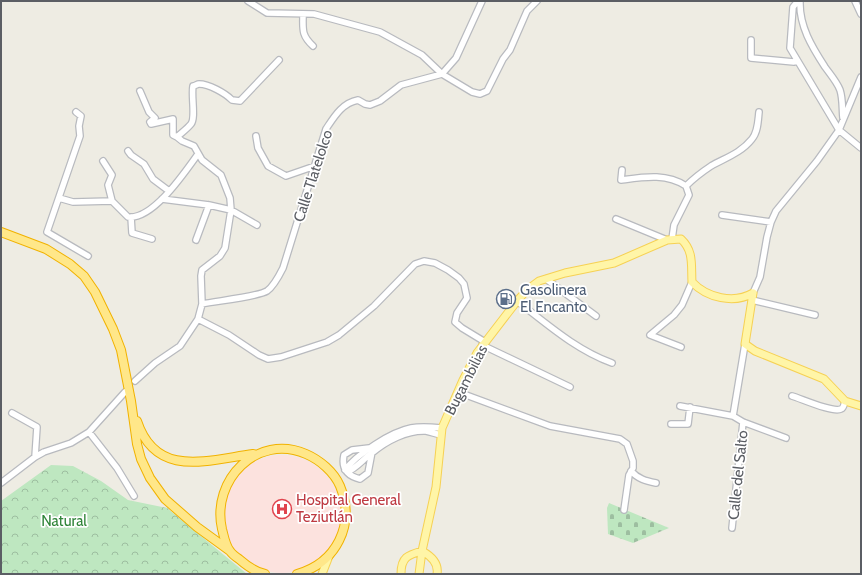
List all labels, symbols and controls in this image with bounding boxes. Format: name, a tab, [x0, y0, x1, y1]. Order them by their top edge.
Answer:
street label: Calle Tlatelolco	[290, 128, 336, 224]
place label: Gasolinera El Encanto	[520, 281, 587, 316]
fuel station icon: Gasolinera El Encanto	[495, 288, 517, 310]
street label: Bugambilias	[441, 342, 491, 418]
street label: Calle del Salto	[724, 429, 752, 521]
place label: Hospital General Teziutlán	[296, 491, 401, 526]
hospital icon: Hospital General Teziutlán	[271, 498, 293, 520]
park label: Natural	[41, 512, 87, 530]

